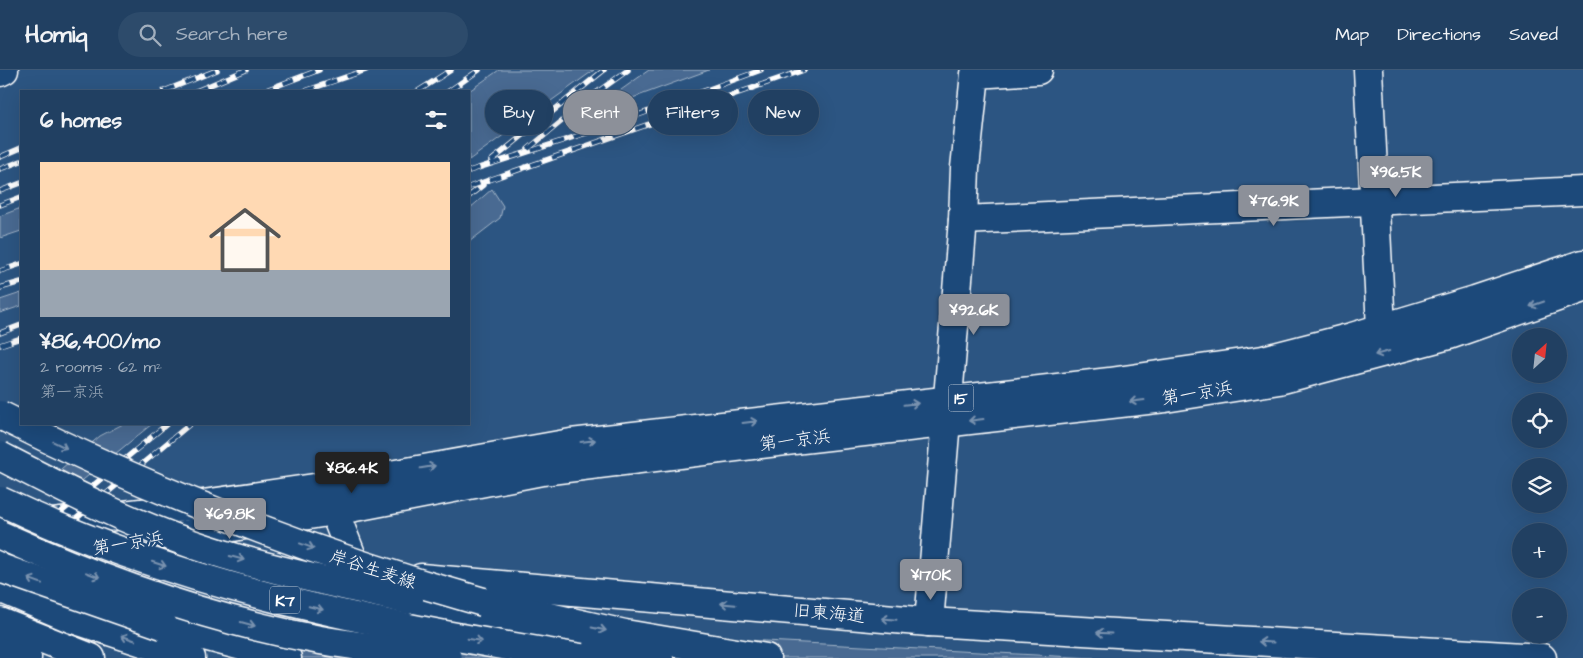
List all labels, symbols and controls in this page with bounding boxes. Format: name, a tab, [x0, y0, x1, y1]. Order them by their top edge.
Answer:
search box	[118, 12, 468, 57]
text: Homiq	[25, 18, 88, 52]
icon: search	[136, 21, 164, 49]
text: Search here	[176, 21, 288, 48]
text: Map	[1335, 22, 1369, 47]
text: Directions	[1397, 22, 1481, 47]
text: Saved	[1509, 22, 1558, 47]
chip: Buy	[485, 90, 553, 135]
chip: Rent	[563, 90, 638, 135]
chip: Filters	[648, 90, 738, 135]
chip: New	[748, 90, 819, 135]
text: 6 homes	[40, 106, 122, 135]
icon: filters	[422, 106, 450, 134]
pin: ¥96.5K	[1355, 156, 1437, 198]
text: ¥96.5K	[1371, 161, 1421, 183]
pin: ¥76.9K	[1233, 184, 1315, 227]
text: ¥76.9K	[1249, 190, 1299, 212]
icon: home	[200, 195, 290, 285]
pin: ¥92.6K	[933, 294, 1015, 336]
text: ¥92.6K	[950, 299, 998, 321]
one-way arrow	[1529, 300, 1545, 310]
text: ¥86,400/mo	[40, 327, 160, 356]
north arrow	[1512, 328, 1568, 382]
map controls	[1512, 328, 1567, 643]
one-way arrow	[1374, 348, 1390, 358]
text: 2 rooms · 62 m²	[40, 356, 162, 378]
street label: 第一京浜	[1160, 376, 1235, 411]
text: 第一京浜	[40, 381, 104, 403]
road number: 15	[948, 384, 974, 412]
button: locate	[1512, 393, 1567, 448]
one-way arrow	[1129, 396, 1145, 406]
one-way arrow	[903, 399, 919, 409]
one-way arrow	[968, 415, 984, 425]
one-way arrow	[741, 417, 757, 427]
street label: 第一京浜	[758, 424, 832, 457]
one-way arrow	[580, 436, 596, 446]
one-way arrow	[52, 440, 67, 450]
pin: ¥86.4K	[311, 452, 393, 494]
text: ¥86.4K	[326, 457, 378, 479]
button: layers	[1512, 458, 1567, 513]
one-way arrow	[419, 462, 435, 472]
pin: ¥69.8K	[189, 498, 271, 540]
text: ¥69.8K	[205, 503, 255, 525]
button: +	[1512, 523, 1567, 578]
street label: 第一京浜	[91, 526, 166, 561]
one-way arrow	[299, 542, 314, 551]
street label: 岸谷生麦線	[326, 544, 420, 595]
one-way arrow	[229, 553, 245, 563]
pin: ¥170K	[896, 558, 966, 601]
one-way arrow	[151, 559, 167, 569]
text: ¥170K	[911, 564, 951, 586]
one-way arrow	[85, 570, 100, 580]
one-way arrow	[27, 576, 43, 585]
road number: K7	[270, 586, 300, 614]
button: −	[1512, 588, 1567, 643]
street label: 旧東海道	[792, 598, 866, 629]
one-way arrow	[720, 599, 736, 609]
one-way arrow	[307, 604, 323, 613]
one-way arrow	[882, 614, 898, 623]
one-way arrow	[239, 620, 255, 629]
one-way arrow	[591, 624, 607, 634]
one-way arrow	[1096, 628, 1112, 637]
one-way arrow	[120, 633, 136, 642]
one-way arrow	[466, 636, 482, 646]
one-way arrow	[1258, 638, 1274, 647]

